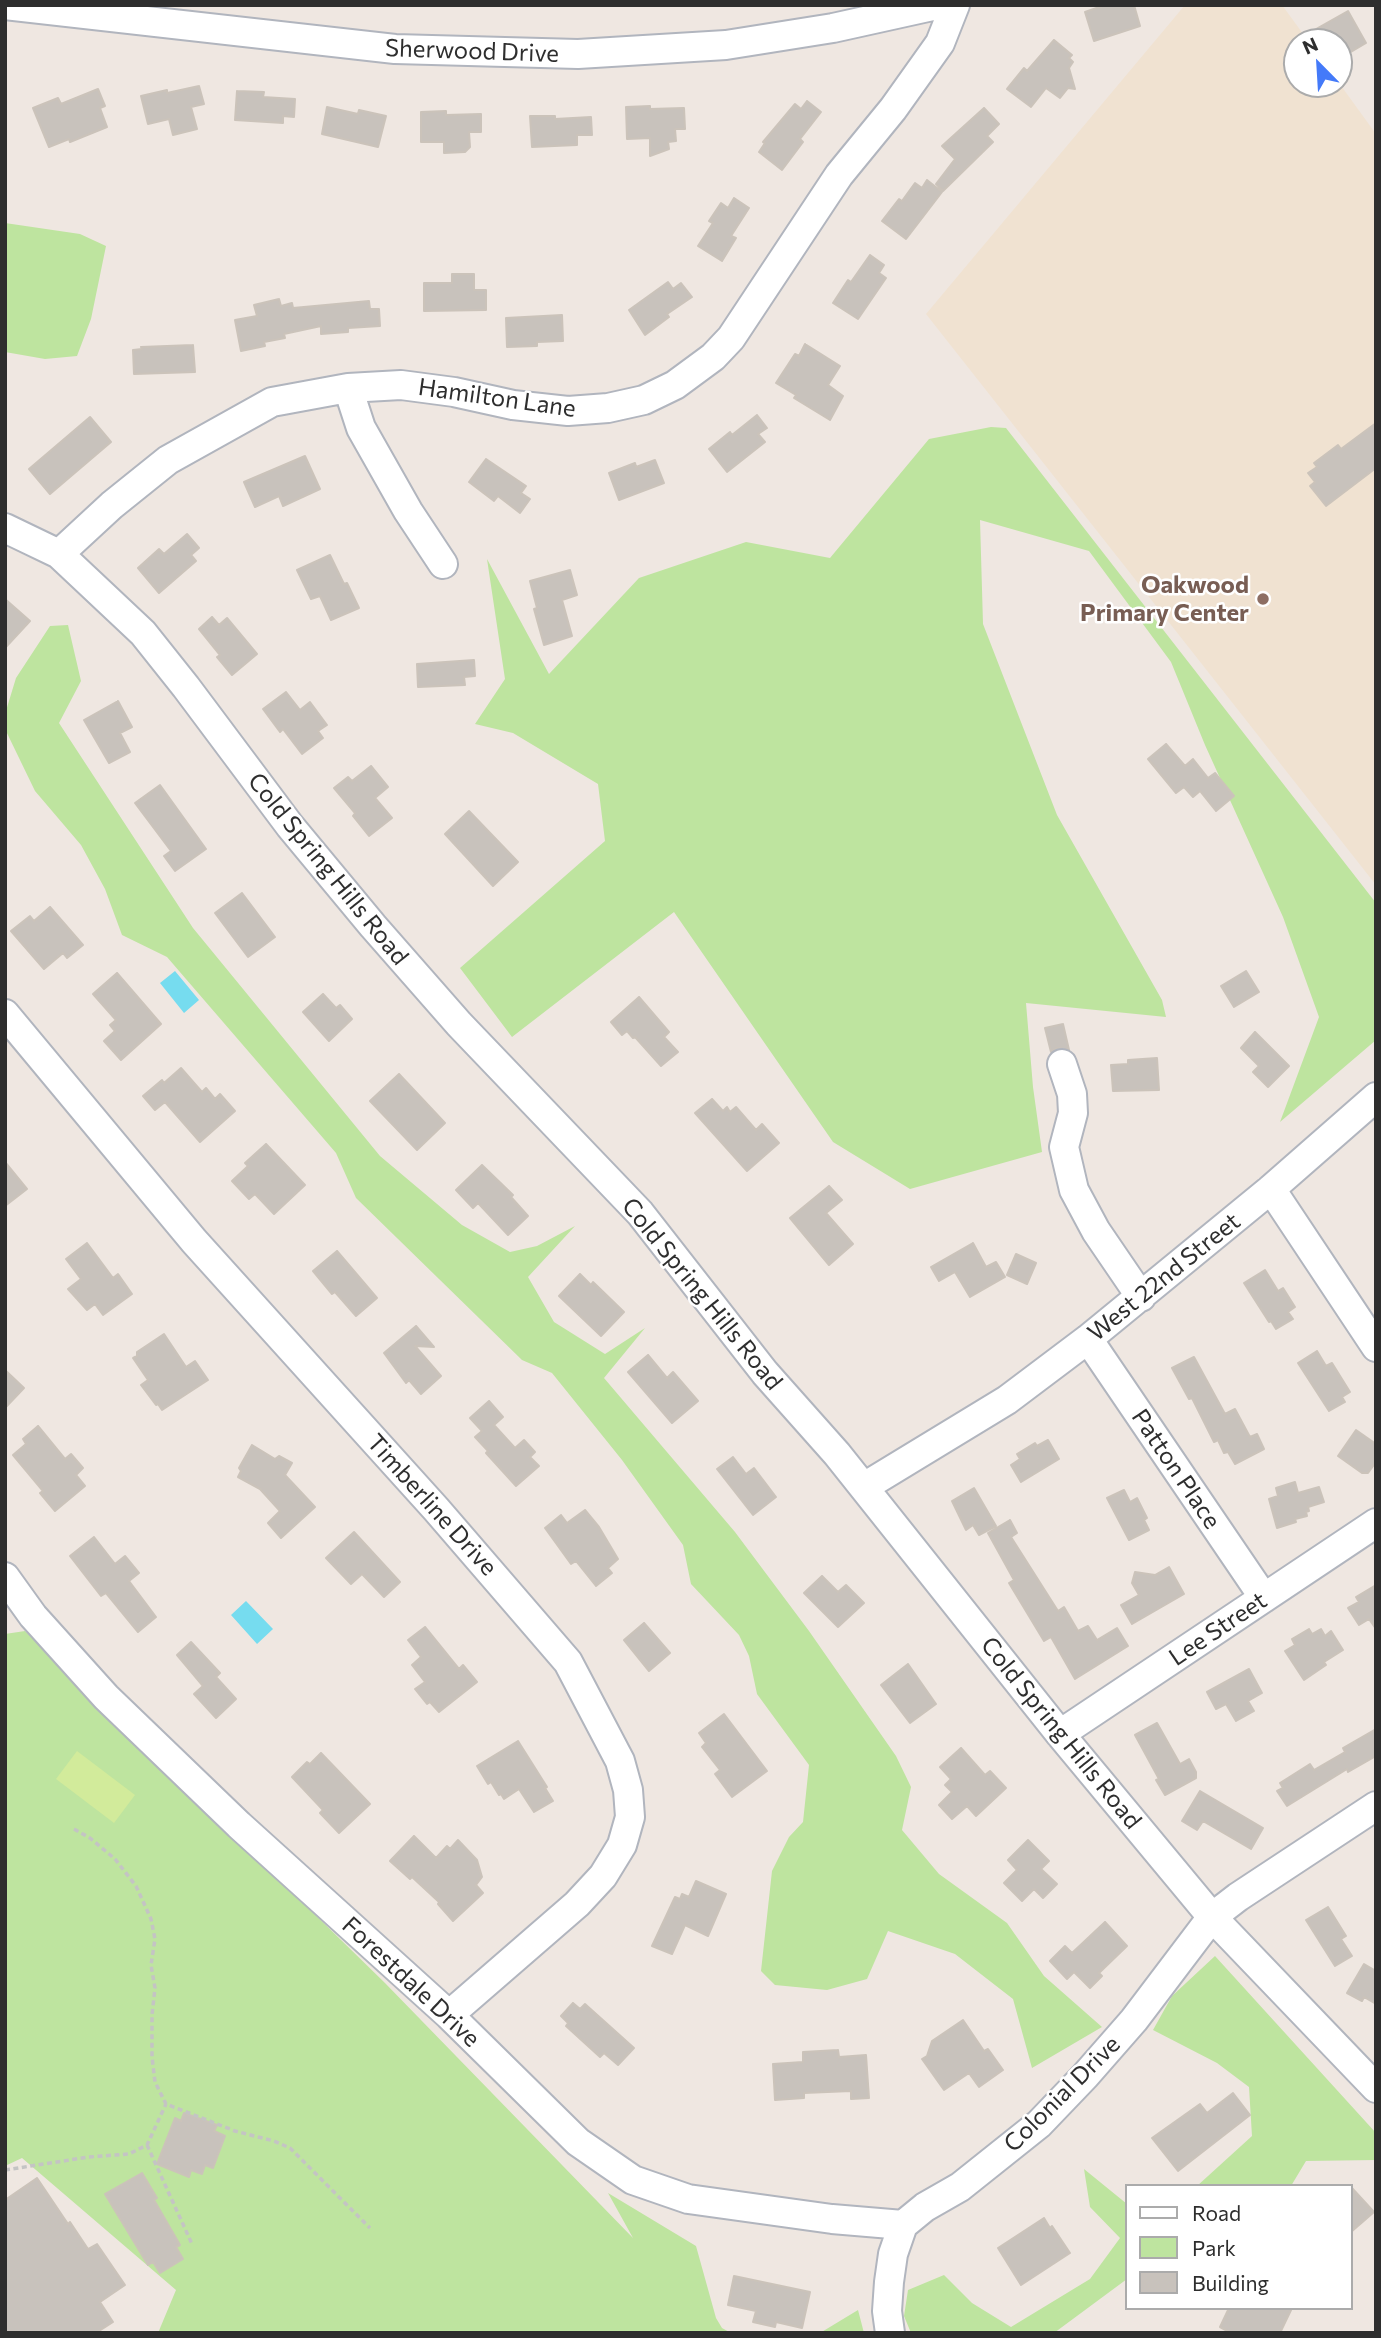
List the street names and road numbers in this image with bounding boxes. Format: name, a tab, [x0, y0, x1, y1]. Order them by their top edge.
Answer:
street label: Sherwood Drive	[385, 34, 559, 68]
street label: Hamilton Lane	[416, 373, 578, 423]
street label: Cold Spring Hills Road	[242, 767, 414, 971]
street label: Cold Spring Hills Road	[616, 1192, 788, 1396]
street label: West 22nd Street	[1082, 1207, 1246, 1347]
street label: Patton Place	[1125, 1404, 1227, 1534]
street label: Timberline Drive	[361, 1428, 503, 1582]
street label: Lee Street	[1164, 1586, 1272, 1672]
street label: Cold Spring Hills Road	[975, 1631, 1147, 1835]
street label: Forestdale Drive	[336, 1911, 486, 2053]
street label: Colonial Drive	[998, 2030, 1126, 2158]

